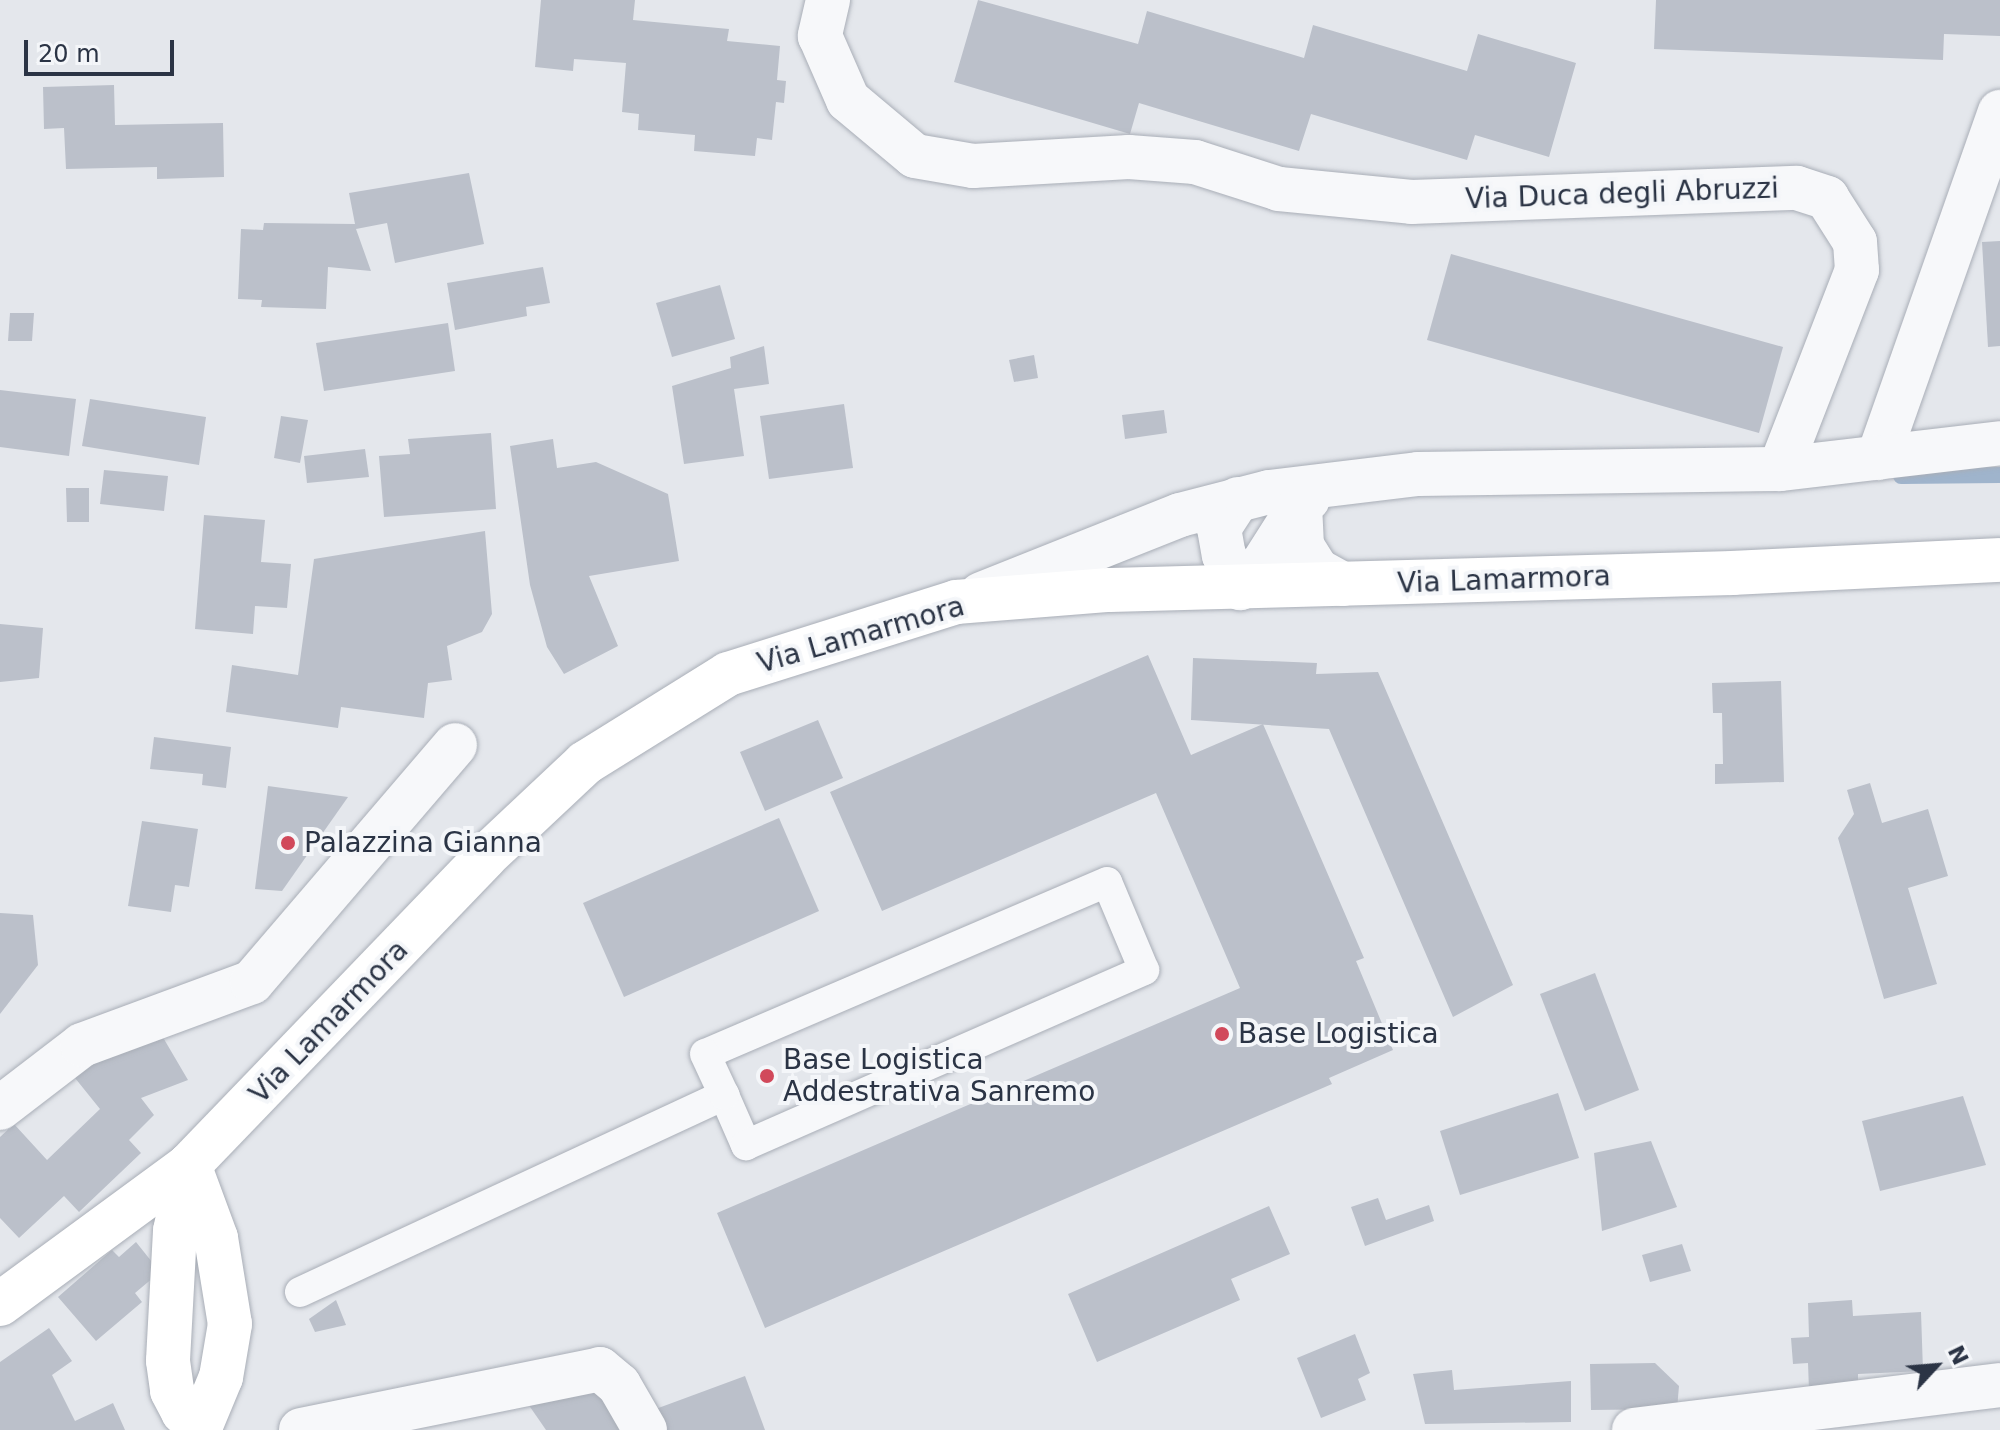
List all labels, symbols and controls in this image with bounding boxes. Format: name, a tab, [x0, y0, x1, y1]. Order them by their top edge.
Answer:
scale bar	[28, 24, 178, 74]
text: 20 m	[38, 40, 100, 68]
street label: Via Duca degli Abruzzi	[1465, 172, 1779, 216]
street label: Via Lamarmora	[1397, 559, 1611, 601]
street label: Via Lamarmora	[754, 589, 968, 681]
place label: Palazzina Gianna	[304, 826, 542, 860]
marker: Palazzina Gianna	[279, 834, 297, 852]
street label: Via Lamarmora	[243, 933, 415, 1111]
place label: Base Logistica	[1238, 1017, 1439, 1051]
marker: Base Logistica	[1213, 1025, 1231, 1043]
place label: Base Logistica Addestrativa Sanremo	[783, 1043, 1095, 1109]
marker: Base Logistica Addestrativa Sanremo	[758, 1067, 776, 1085]
north arrow	[1896, 1326, 1976, 1406]
text: N	[1943, 1341, 1973, 1369]

